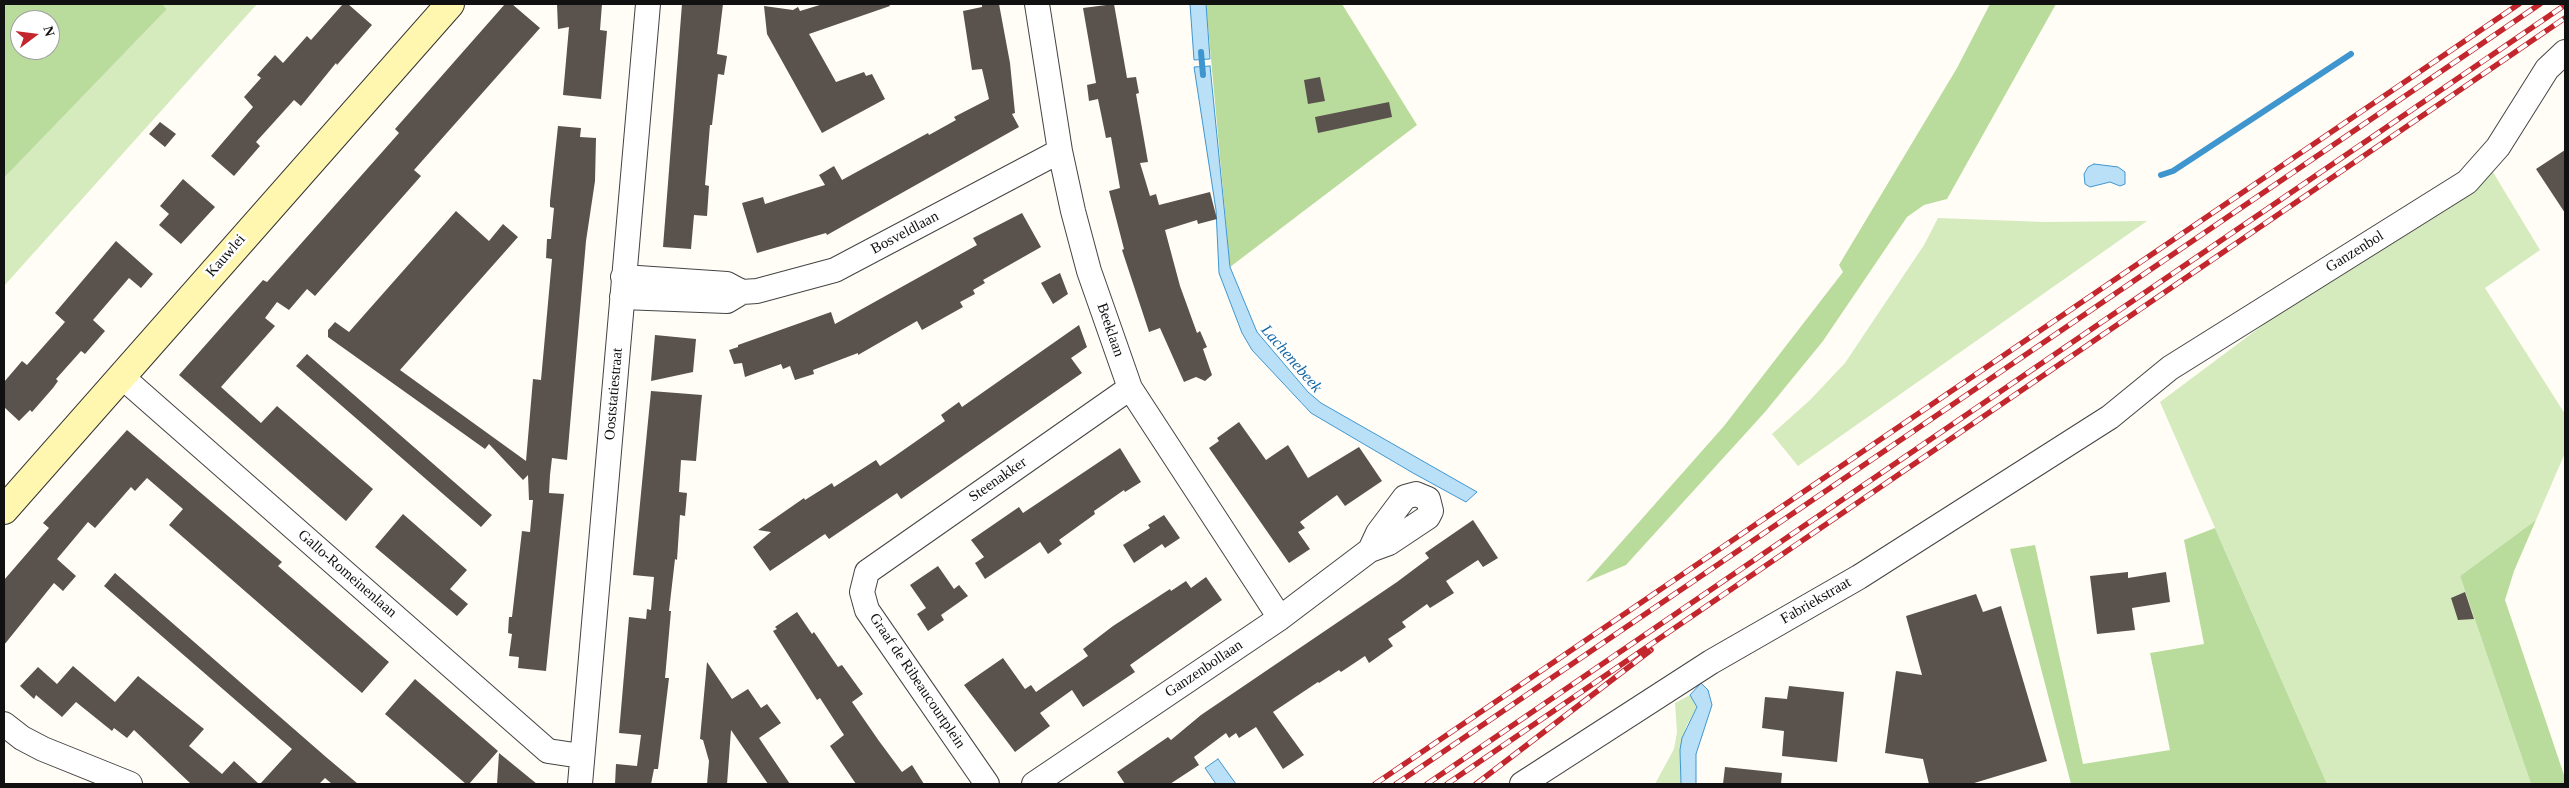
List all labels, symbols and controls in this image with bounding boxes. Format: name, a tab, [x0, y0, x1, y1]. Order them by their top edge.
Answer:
north arrow	[10, 10, 60, 60]
text: N	[40, 24, 58, 38]
street label: Bosveldlaan	[868, 208, 942, 258]
street label: Ganzenbol	[2323, 227, 2387, 277]
street label: Kauwlei	[203, 231, 249, 281]
street label: Beeklaan	[1092, 301, 1128, 359]
water label: Lachenebeek	[1256, 321, 1326, 397]
street label: Ooststatiestraat	[601, 347, 627, 441]
street label: Steenakker	[966, 454, 1030, 506]
street label: Gallo-Romeinenlaan	[294, 526, 400, 622]
street label: Fabriekstraat	[1778, 574, 1854, 628]
street label: Graaf de Ribeaucourtplein	[865, 610, 969, 752]
street label: Ganzenbollaan	[1162, 636, 1246, 702]

